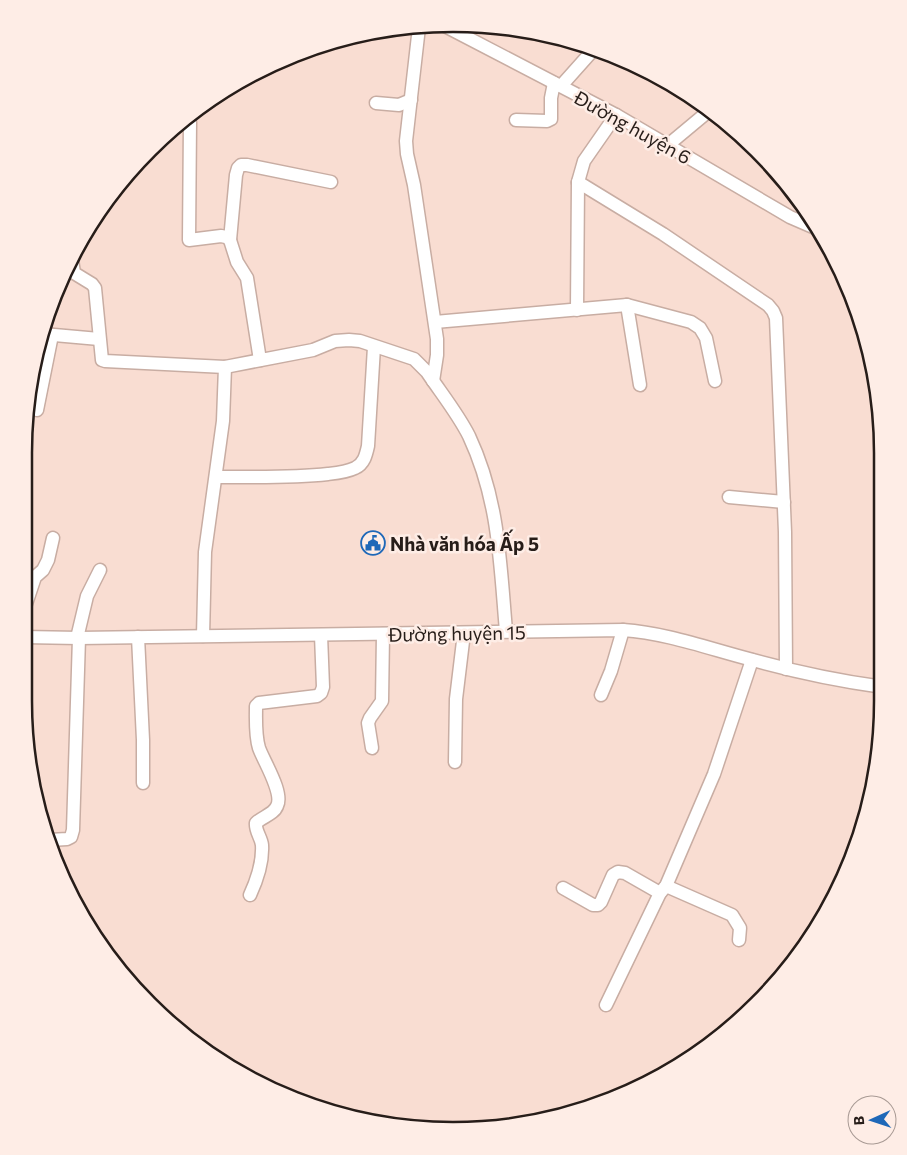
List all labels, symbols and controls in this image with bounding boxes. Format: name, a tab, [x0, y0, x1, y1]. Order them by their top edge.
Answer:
street label: Đường huyện 6	[570, 85, 695, 169]
place label: Nhà văn hóa Ấp 5	[390, 529, 539, 555]
public building icon: Nhà văn hóa Ấp 5	[360, 530, 386, 556]
street label: Đường huyện 15	[387, 620, 526, 646]
north arrow	[847, 1095, 897, 1145]
text: B	[850, 1116, 867, 1126]

